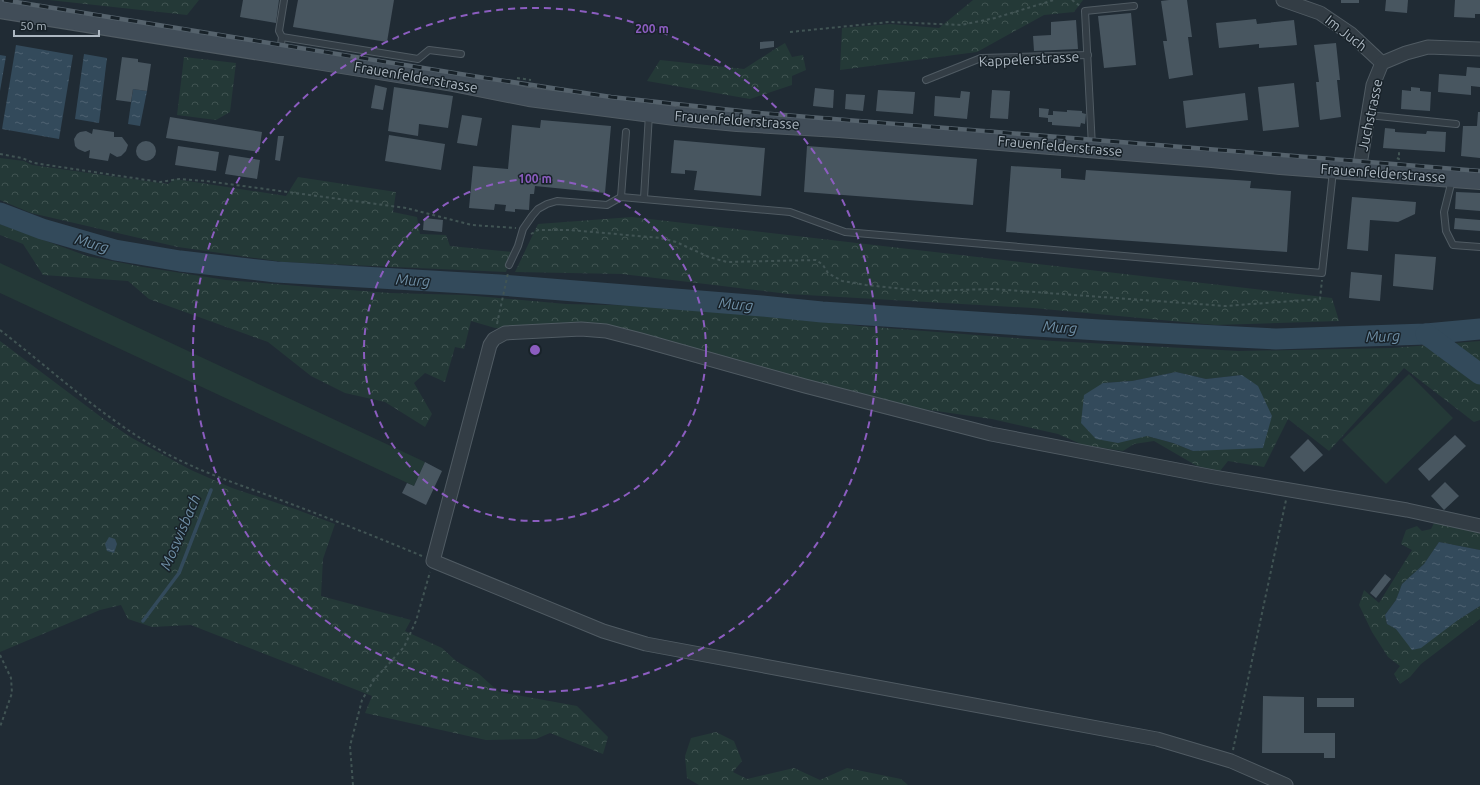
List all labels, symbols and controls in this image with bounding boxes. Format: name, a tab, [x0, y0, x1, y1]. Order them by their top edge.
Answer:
scale bar	[14, 12, 99, 38]
street label: Im Juch	[1322, 12, 1370, 54]
text: 50 m	[20, 19, 47, 32]
text: 200 m	[635, 22, 669, 35]
street label: Kappelerstrasse	[978, 48, 1080, 70]
street label: Frauenfelderstrasse	[353, 58, 479, 96]
street label: Juchstrasse	[1355, 77, 1385, 153]
street label: Frauenfelderstrasse	[674, 108, 800, 132]
street label: Frauenfelderstrasse	[997, 133, 1123, 159]
street label: Frauenfelderstrasse	[1320, 161, 1446, 185]
text: 100 m	[518, 172, 552, 185]
water label: Murg	[73, 230, 111, 256]
water label: Murg	[395, 271, 431, 289]
water label: Murg	[718, 294, 754, 314]
water label: Murg	[1042, 317, 1078, 337]
water label: Murg	[1365, 327, 1401, 345]
centre of rings	[528, 343, 542, 357]
water label: Moswisbach	[156, 492, 204, 572]

